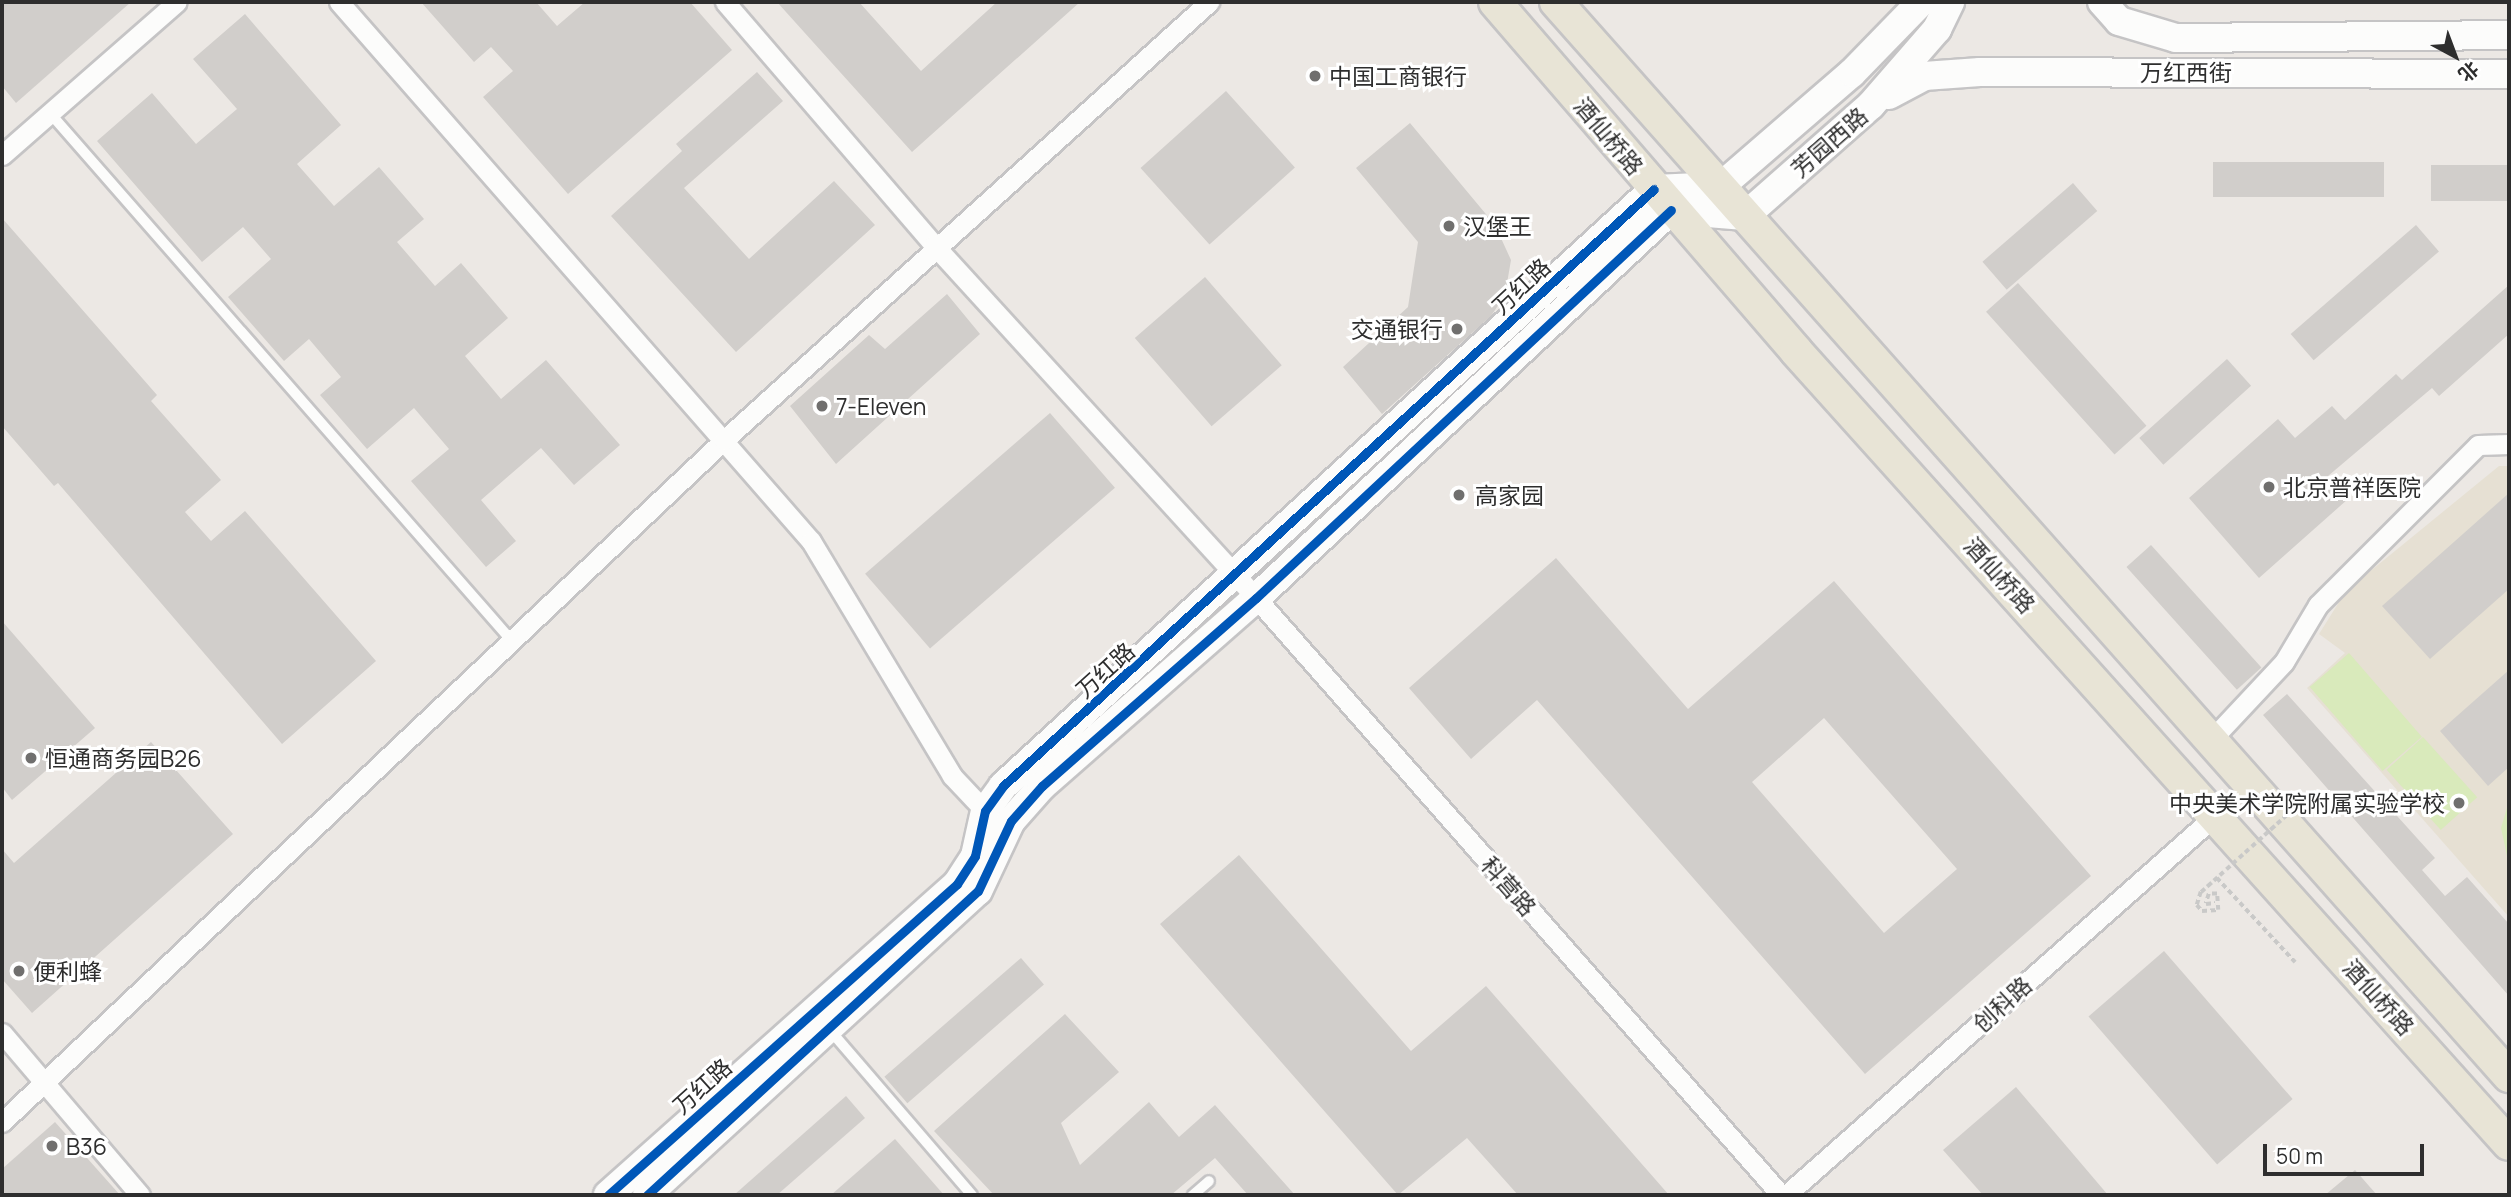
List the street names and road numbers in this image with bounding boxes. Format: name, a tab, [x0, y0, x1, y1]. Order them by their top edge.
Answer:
street label: 万红西街	[2140, 58, 2232, 86]
street label: 酒仙桥路	[1569, 92, 1649, 180]
street label: 芳园西路	[1785, 101, 1873, 183]
street label: 万红路	[1486, 252, 1556, 320]
street label: 酒仙桥路	[1959, 532, 2041, 618]
street label: 万红路	[1070, 637, 1140, 703]
street label: 科营路	[1476, 851, 1542, 921]
street label: 酒仙桥路	[2338, 954, 2420, 1040]
street label: 创科路	[1967, 971, 2037, 1037]
street label: 万红路	[667, 1053, 737, 1119]

